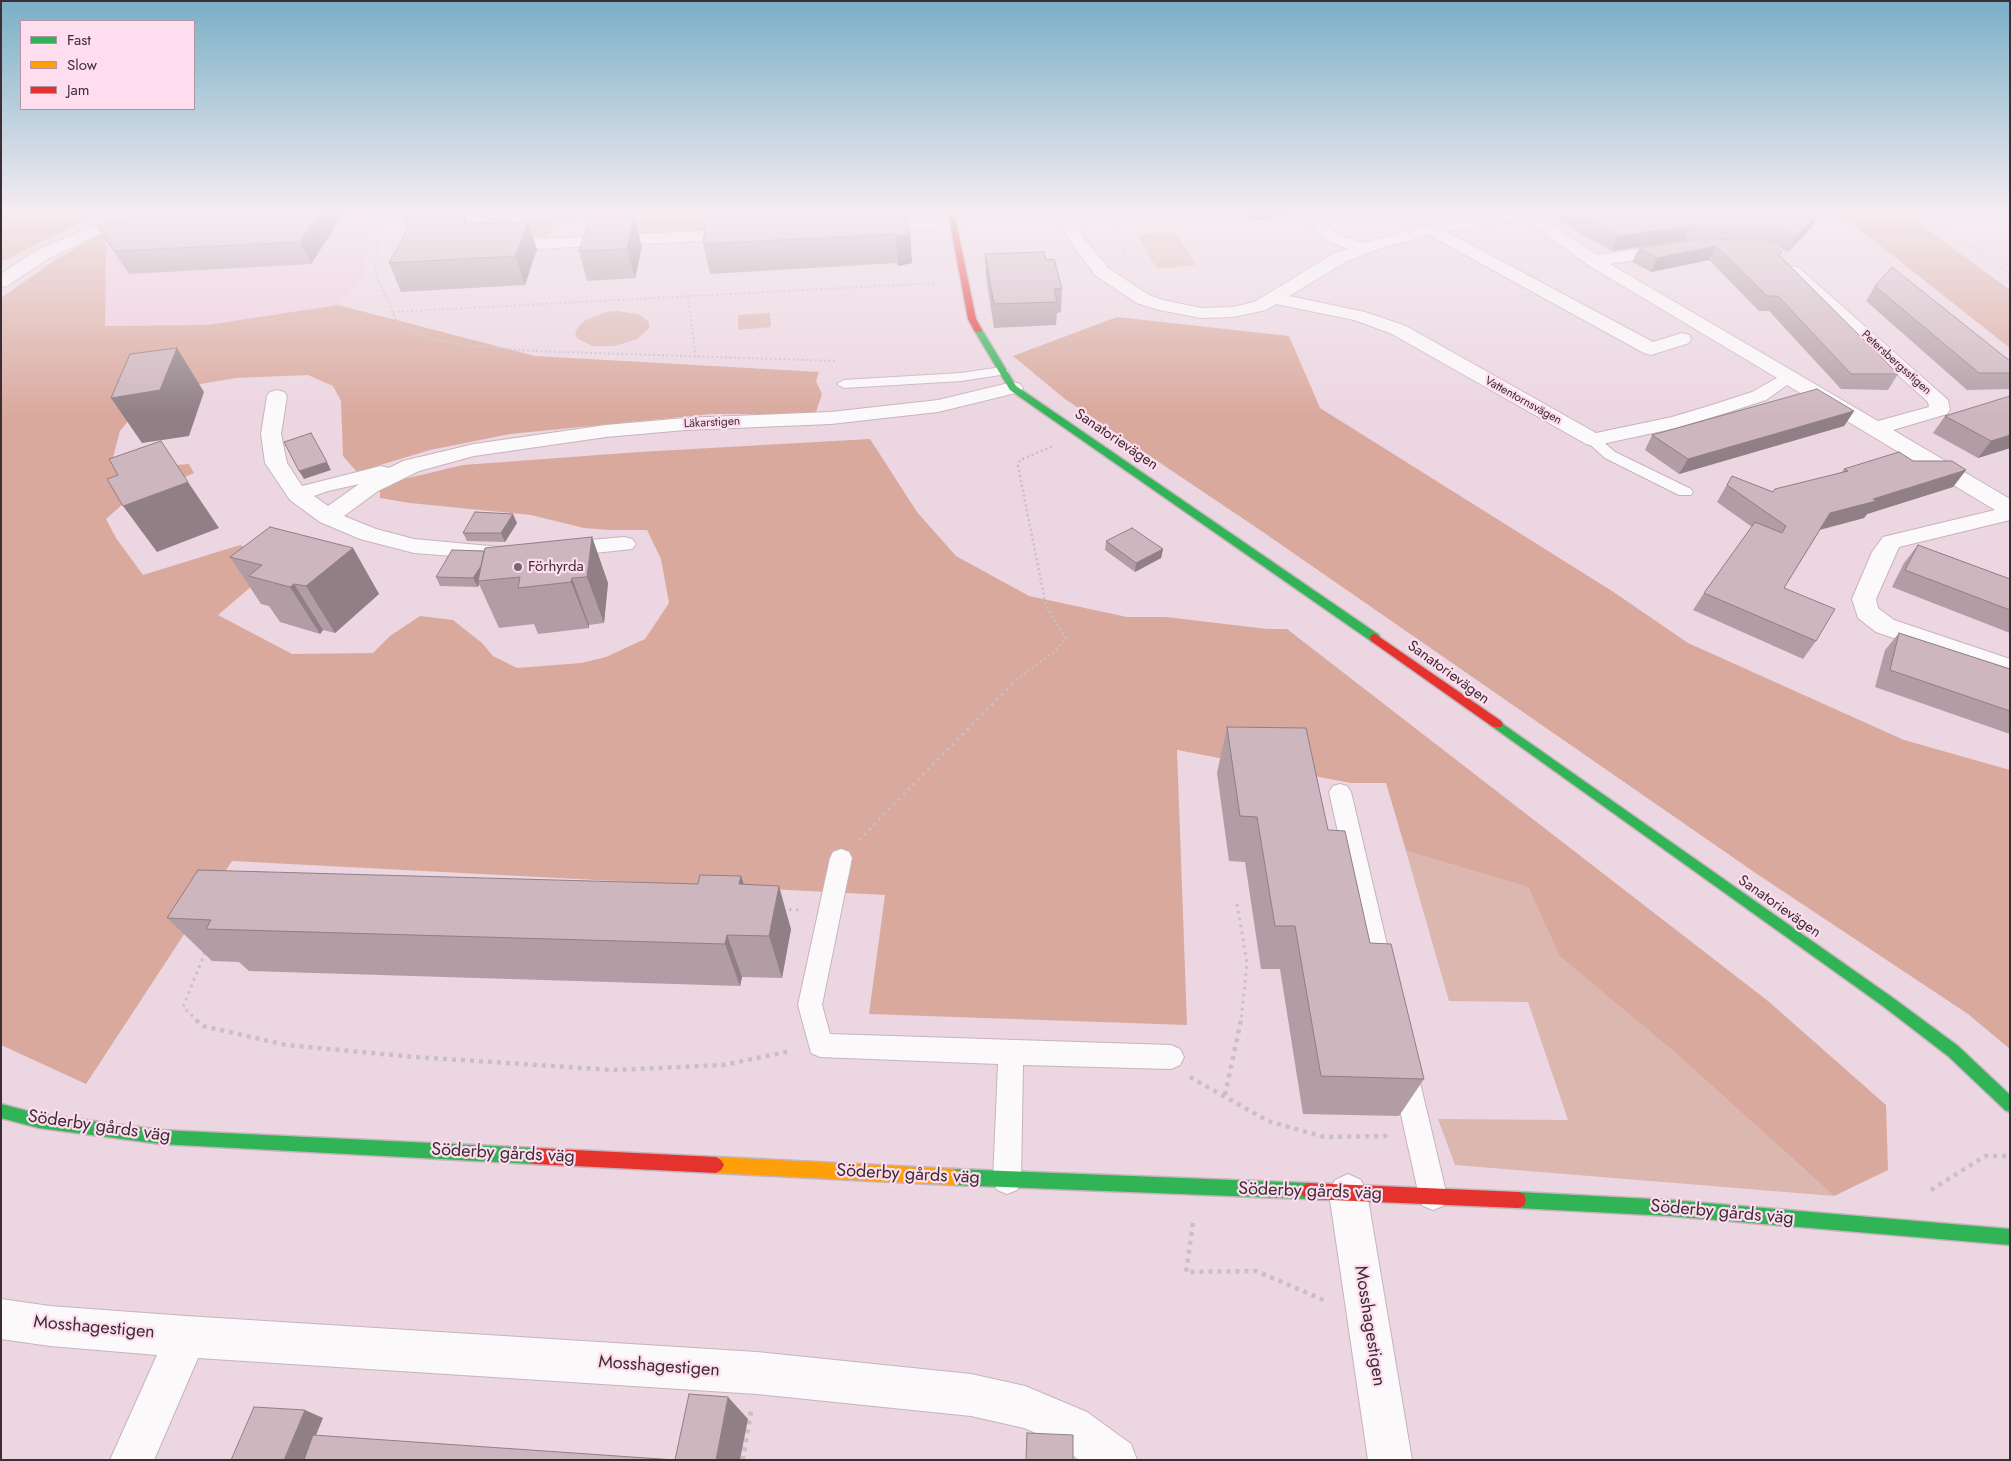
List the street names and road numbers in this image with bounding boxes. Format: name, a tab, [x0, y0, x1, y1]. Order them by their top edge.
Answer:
street label: Petersbergsstigen	[1858, 328, 1934, 398]
street label: Vattentornsvägen	[1482, 374, 1564, 428]
street label: Sanatorievägen	[1071, 405, 1161, 475]
street label: Läkarstigen	[683, 414, 741, 432]
street label: Sanatorievägen	[1404, 637, 1492, 709]
street label: Sanatorievägen	[1734, 872, 1824, 942]
street label: Söderby gårds väg	[26, 1106, 172, 1148]
street label: Söderby gårds väg	[431, 1139, 575, 1169]
street label: Söderby gårds väg	[836, 1160, 980, 1190]
street label: Söderby gårds väg	[1238, 1179, 1382, 1205]
street label: Söderby gårds väg	[1649, 1196, 1795, 1230]
street label: Mosshagestigen	[1349, 1264, 1389, 1388]
street label: Mosshagestigen	[32, 1312, 156, 1344]
street label: Mosshagestigen	[598, 1352, 720, 1382]

